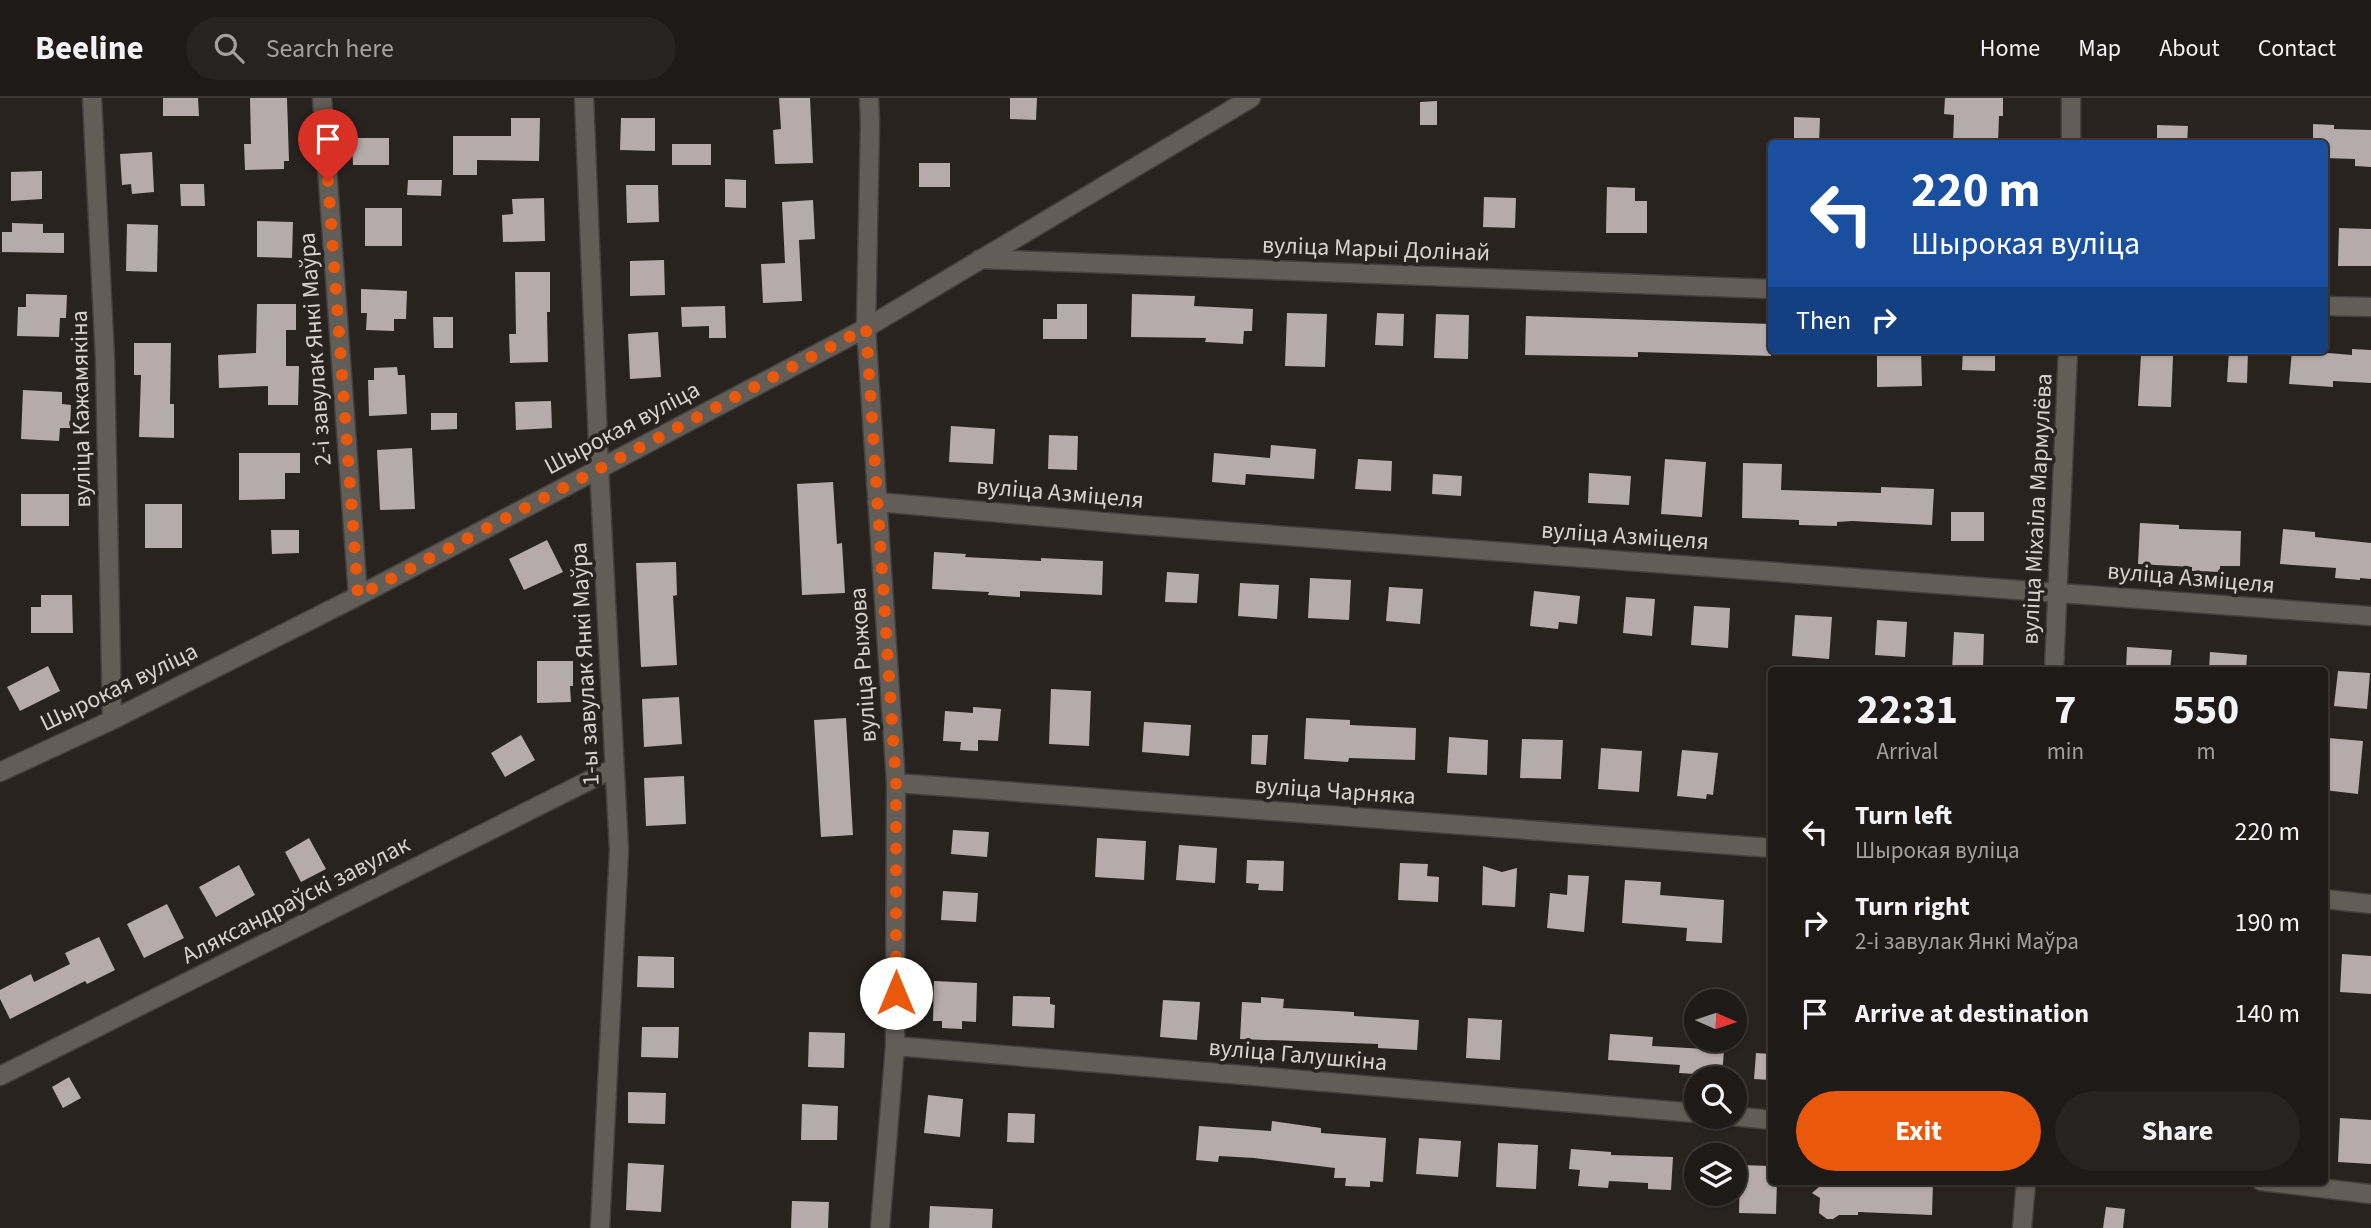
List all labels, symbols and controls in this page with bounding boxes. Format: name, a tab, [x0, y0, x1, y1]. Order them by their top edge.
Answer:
search box	[186, 17, 676, 80]
text: Beeline	[35, 25, 144, 72]
icon: search	[210, 29, 248, 67]
text: Search here	[266, 30, 394, 67]
text: Home	[1980, 31, 2040, 66]
text: Map	[2078, 31, 2121, 66]
text: About	[2159, 31, 2220, 66]
text: Contact	[2258, 31, 2336, 66]
pin	[298, 109, 358, 181]
icon: arrive	[309, 120, 347, 158]
text: 220 m	[1911, 156, 2040, 226]
icon: left	[1796, 168, 1887, 259]
text: Шырокая вуліца	[1911, 221, 2140, 267]
street label: вуліца Марыі Долінай	[1261, 228, 1491, 270]
street label: 2-і завулак Янкі Маўра	[289, 231, 341, 467]
icon: right	[1865, 301, 1903, 339]
text: Then	[1796, 302, 1851, 339]
street label: вуліца Кажамякіна	[62, 310, 100, 508]
street label: Шырокая вуліца	[538, 372, 706, 484]
street label: вуліца Міхаіла Мармулёва	[2012, 372, 2062, 646]
street label: вуліца Азміцеля	[975, 468, 1145, 518]
street label: вуліца Азміцеля	[1540, 513, 1710, 559]
street label: 1-ы завулак Янкі Маўра	[561, 541, 609, 787]
street label: вуліца Азміцеля	[2106, 553, 2276, 603]
street label: вуліца Рыжова	[840, 586, 886, 744]
street label: Шырокая вуліца	[34, 634, 204, 740]
text: 22:31	[1857, 680, 1958, 740]
text: 7	[2054, 680, 2076, 740]
text: 550	[2173, 680, 2239, 740]
text: Arrival	[1876, 735, 1938, 768]
text: min	[2047, 735, 2084, 768]
text: m	[2196, 735, 2216, 768]
street label: вуліца Чарняка	[1253, 768, 1417, 814]
text: Turn left	[1855, 797, 1952, 834]
icon: left	[1796, 813, 1834, 851]
text: 220 m	[2234, 813, 2300, 850]
street label: Аляксандраўскі завулак	[176, 827, 416, 973]
text: Шырокая вуліца	[1855, 834, 2020, 867]
text: Turn right	[1855, 888, 1970, 925]
icon: right	[1796, 904, 1834, 942]
text: 190 m	[2234, 904, 2300, 941]
text: 2-і завулак Янкі Маўра	[1855, 925, 2079, 958]
position arrow	[859, 956, 933, 1030]
north arrow	[1684, 989, 1746, 1052]
map controls	[1684, 989, 1747, 1206]
icon: arrive	[1796, 995, 1834, 1033]
text: Arrive at destination	[1855, 995, 2089, 1032]
text: 140 m	[2234, 995, 2300, 1032]
street label: вуліца Галушкіна	[1207, 1030, 1389, 1080]
button: search	[1684, 1066, 1747, 1129]
button: Exit	[1796, 1091, 2041, 1171]
button: Share	[2055, 1091, 2300, 1171]
button: layers	[1684, 1143, 1747, 1206]

